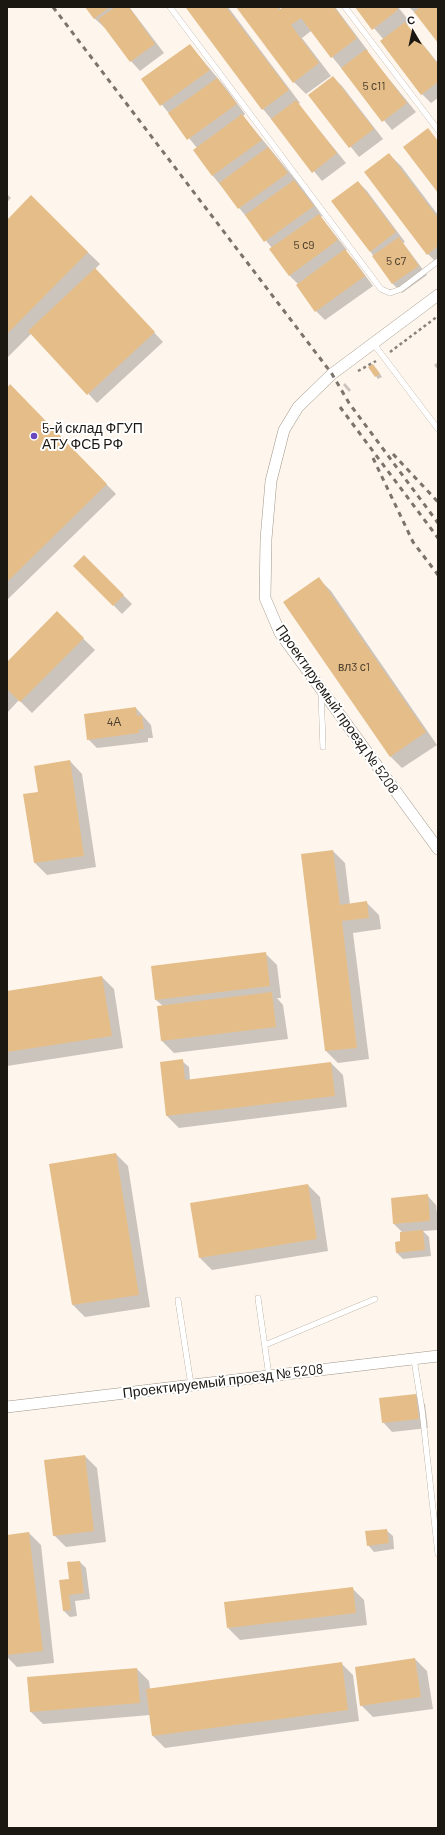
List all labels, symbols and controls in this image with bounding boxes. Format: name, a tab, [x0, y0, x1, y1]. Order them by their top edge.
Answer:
north arrow	[393, 12, 433, 52]
text: С	[406, 13, 416, 27]
house number: 5 с11	[362, 79, 386, 93]
house number: 5 с9	[294, 238, 314, 252]
house number: 5 с7	[386, 254, 406, 268]
place label: 5-й склад ФГУП АТУ ФСБ РФ	[42, 420, 143, 452]
marker: 5-й склад ФГУП АТУ ФСБ РФ	[29, 431, 39, 441]
street label: Проектируемый проезд № 5208	[272, 621, 402, 797]
house number: вл3 с1	[338, 660, 370, 674]
house number: 4А	[107, 715, 121, 729]
street label: Проектируемый проезд № 5208	[122, 1360, 324, 1402]

